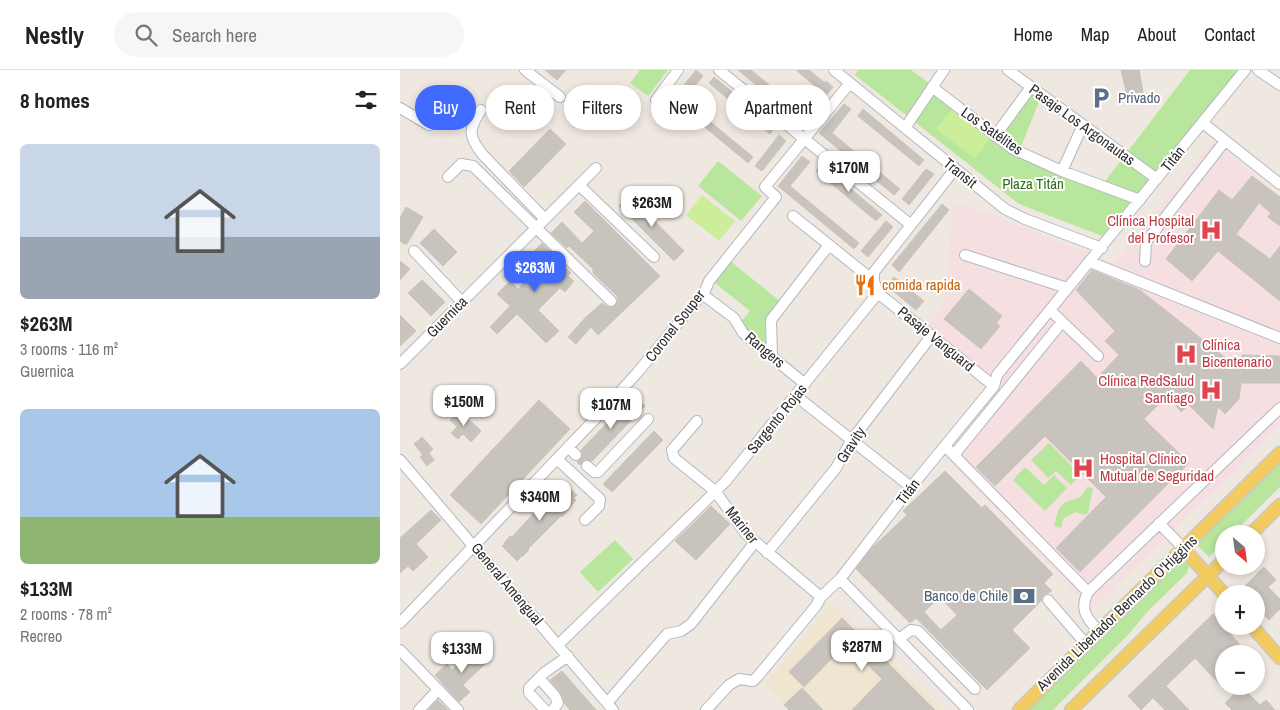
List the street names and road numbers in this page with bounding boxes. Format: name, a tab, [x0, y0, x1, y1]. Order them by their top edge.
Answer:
street label: Pasaje Los Argonautas	[1025, 79, 1140, 170]
street label: Los Satélites	[957, 102, 1027, 160]
street label: Titán	[1156, 141, 1190, 176]
street label: Transit	[939, 153, 982, 193]
street label: Coronel Souper	[640, 285, 709, 366]
street label: Guernica	[421, 291, 472, 342]
street label: Pasaje Vanguard	[893, 301, 979, 376]
street label: Rangers	[741, 327, 790, 373]
street label: Sargento Rojas	[742, 379, 811, 458]
street label: Gravity	[831, 422, 871, 467]
street label: Titán	[891, 474, 924, 509]
street label: Mariner	[721, 502, 764, 548]
street label: Avenida Libertador Bernardo O'Higgins	[1031, 530, 1202, 696]
street label: General Amengual	[467, 538, 548, 629]

